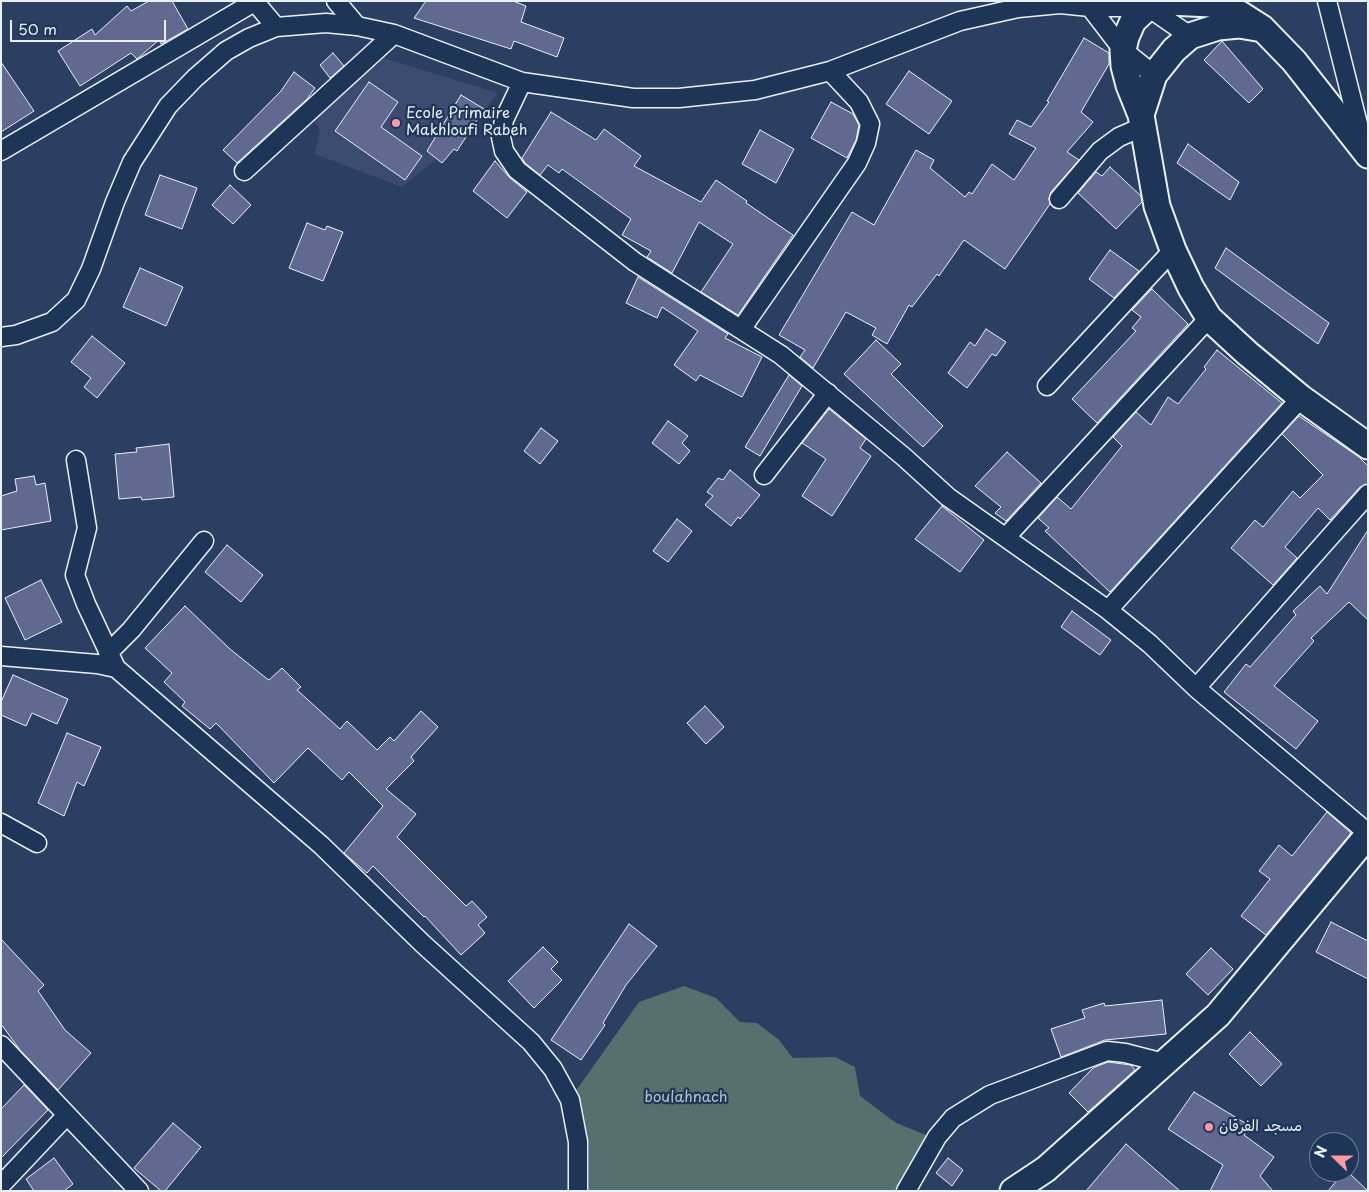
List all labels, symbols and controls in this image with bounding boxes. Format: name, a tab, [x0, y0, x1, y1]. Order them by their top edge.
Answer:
scale bar	[12, 10, 169, 42]
text: 50 m	[18, 17, 57, 40]
place label: Ecole Primaire Makhloufi Rabeh	[406, 105, 528, 140]
marker: Ecole Primaire Makhloufi Rabeh	[390, 117, 402, 129]
park label: boulahnach	[645, 1089, 727, 1107]
place label: مسجد الفرقان	[1219, 1118, 1302, 1136]
marker: مسجد الفرقان	[1203, 1121, 1215, 1133]
north arrow	[1309, 1132, 1359, 1182]
text: N	[1309, 1142, 1332, 1161]

